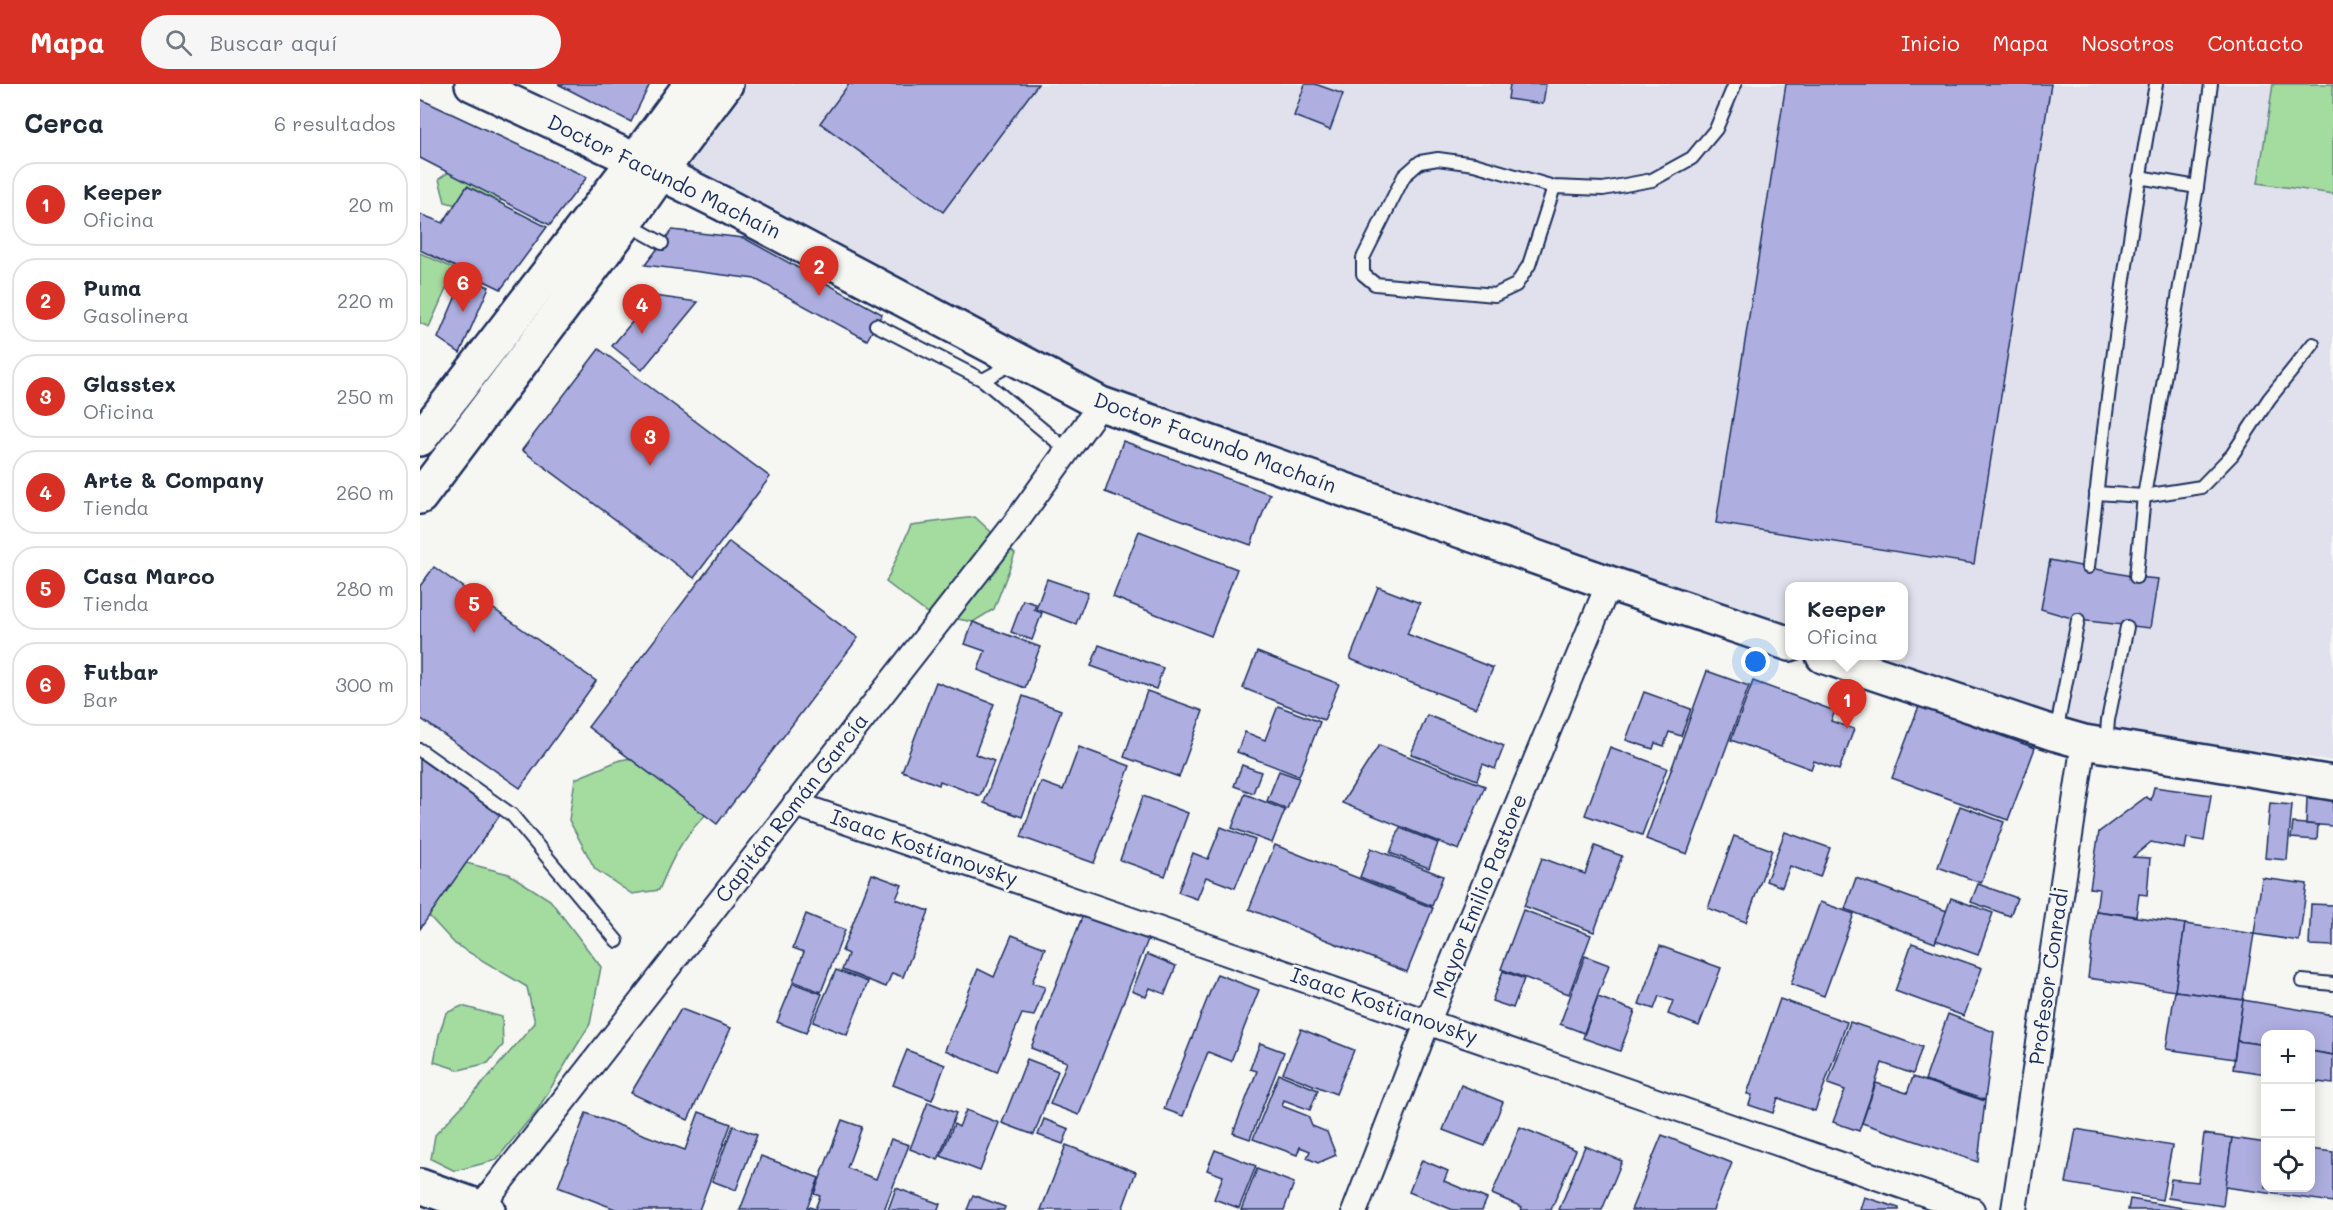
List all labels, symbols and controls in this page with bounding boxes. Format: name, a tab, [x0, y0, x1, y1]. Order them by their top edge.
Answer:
search box	[141, 15, 561, 69]
text: Mapa	[30, 24, 105, 60]
icon: search	[162, 26, 195, 59]
text: Buscar aquí	[210, 28, 338, 57]
text: Inicio	[1901, 29, 1960, 56]
text: Mapa	[1993, 29, 2048, 56]
text: Nosotros	[2081, 29, 2175, 56]
text: Contacto	[2208, 29, 2303, 56]
text: Cerca	[24, 106, 104, 140]
street label: Doctor Facundo Machaín	[544, 107, 786, 244]
text: 6 resultados	[274, 110, 396, 136]
text: Keeper	[83, 177, 162, 206]
text: 1	[41, 191, 50, 217]
text: 20 m	[348, 191, 394, 217]
text: Oficina	[83, 206, 154, 232]
pin: 2	[800, 246, 838, 296]
pin: 6	[444, 262, 483, 312]
text: Puma	[83, 273, 142, 302]
pin: 4	[622, 284, 662, 334]
text: 2	[40, 287, 51, 313]
text: 220 m	[337, 287, 394, 313]
text: Gasolinera	[83, 302, 189, 328]
text: Glasstex	[83, 369, 176, 398]
text: 3	[40, 383, 52, 409]
text: 250 m	[337, 383, 394, 409]
street label: Doctor Facundo Machaín	[1090, 385, 1341, 498]
text: Oficina	[83, 398, 154, 424]
pin: 3	[630, 416, 670, 466]
text: Arte & Company	[83, 465, 264, 494]
text: 4	[39, 479, 52, 505]
text: 260 m	[336, 479, 394, 505]
text: Tienda	[83, 494, 149, 520]
text: Casa Marco	[83, 561, 215, 590]
text: 5	[40, 575, 51, 601]
text: 280 m	[336, 575, 394, 601]
popup	[1785, 582, 1908, 660]
pin: 5	[454, 584, 494, 633]
text: Tienda	[83, 590, 149, 616]
text: Keeper	[1807, 594, 1886, 623]
text: Oficina	[1807, 623, 1878, 649]
your location	[1741, 647, 1770, 676]
text: Futbar	[83, 657, 158, 686]
text: 6	[39, 671, 52, 697]
text: 300 m	[335, 671, 394, 697]
pin: 1	[1828, 680, 1866, 729]
text: Bar	[83, 686, 118, 712]
street label: Capitán Román García	[708, 707, 873, 907]
street label: Mayor Emilio Pastore	[1425, 789, 1532, 1002]
street label: Isaac Kostianovsky	[827, 802, 1022, 891]
street label: Profesor Conradi	[2022, 885, 2073, 1066]
street label: Isaac Kostianovsky	[1287, 960, 1482, 1049]
map controls	[2261, 1030, 2315, 1192]
button: +	[2261, 1030, 2315, 1084]
button: −	[2261, 1084, 2315, 1138]
button: locate	[2261, 1138, 2315, 1192]

